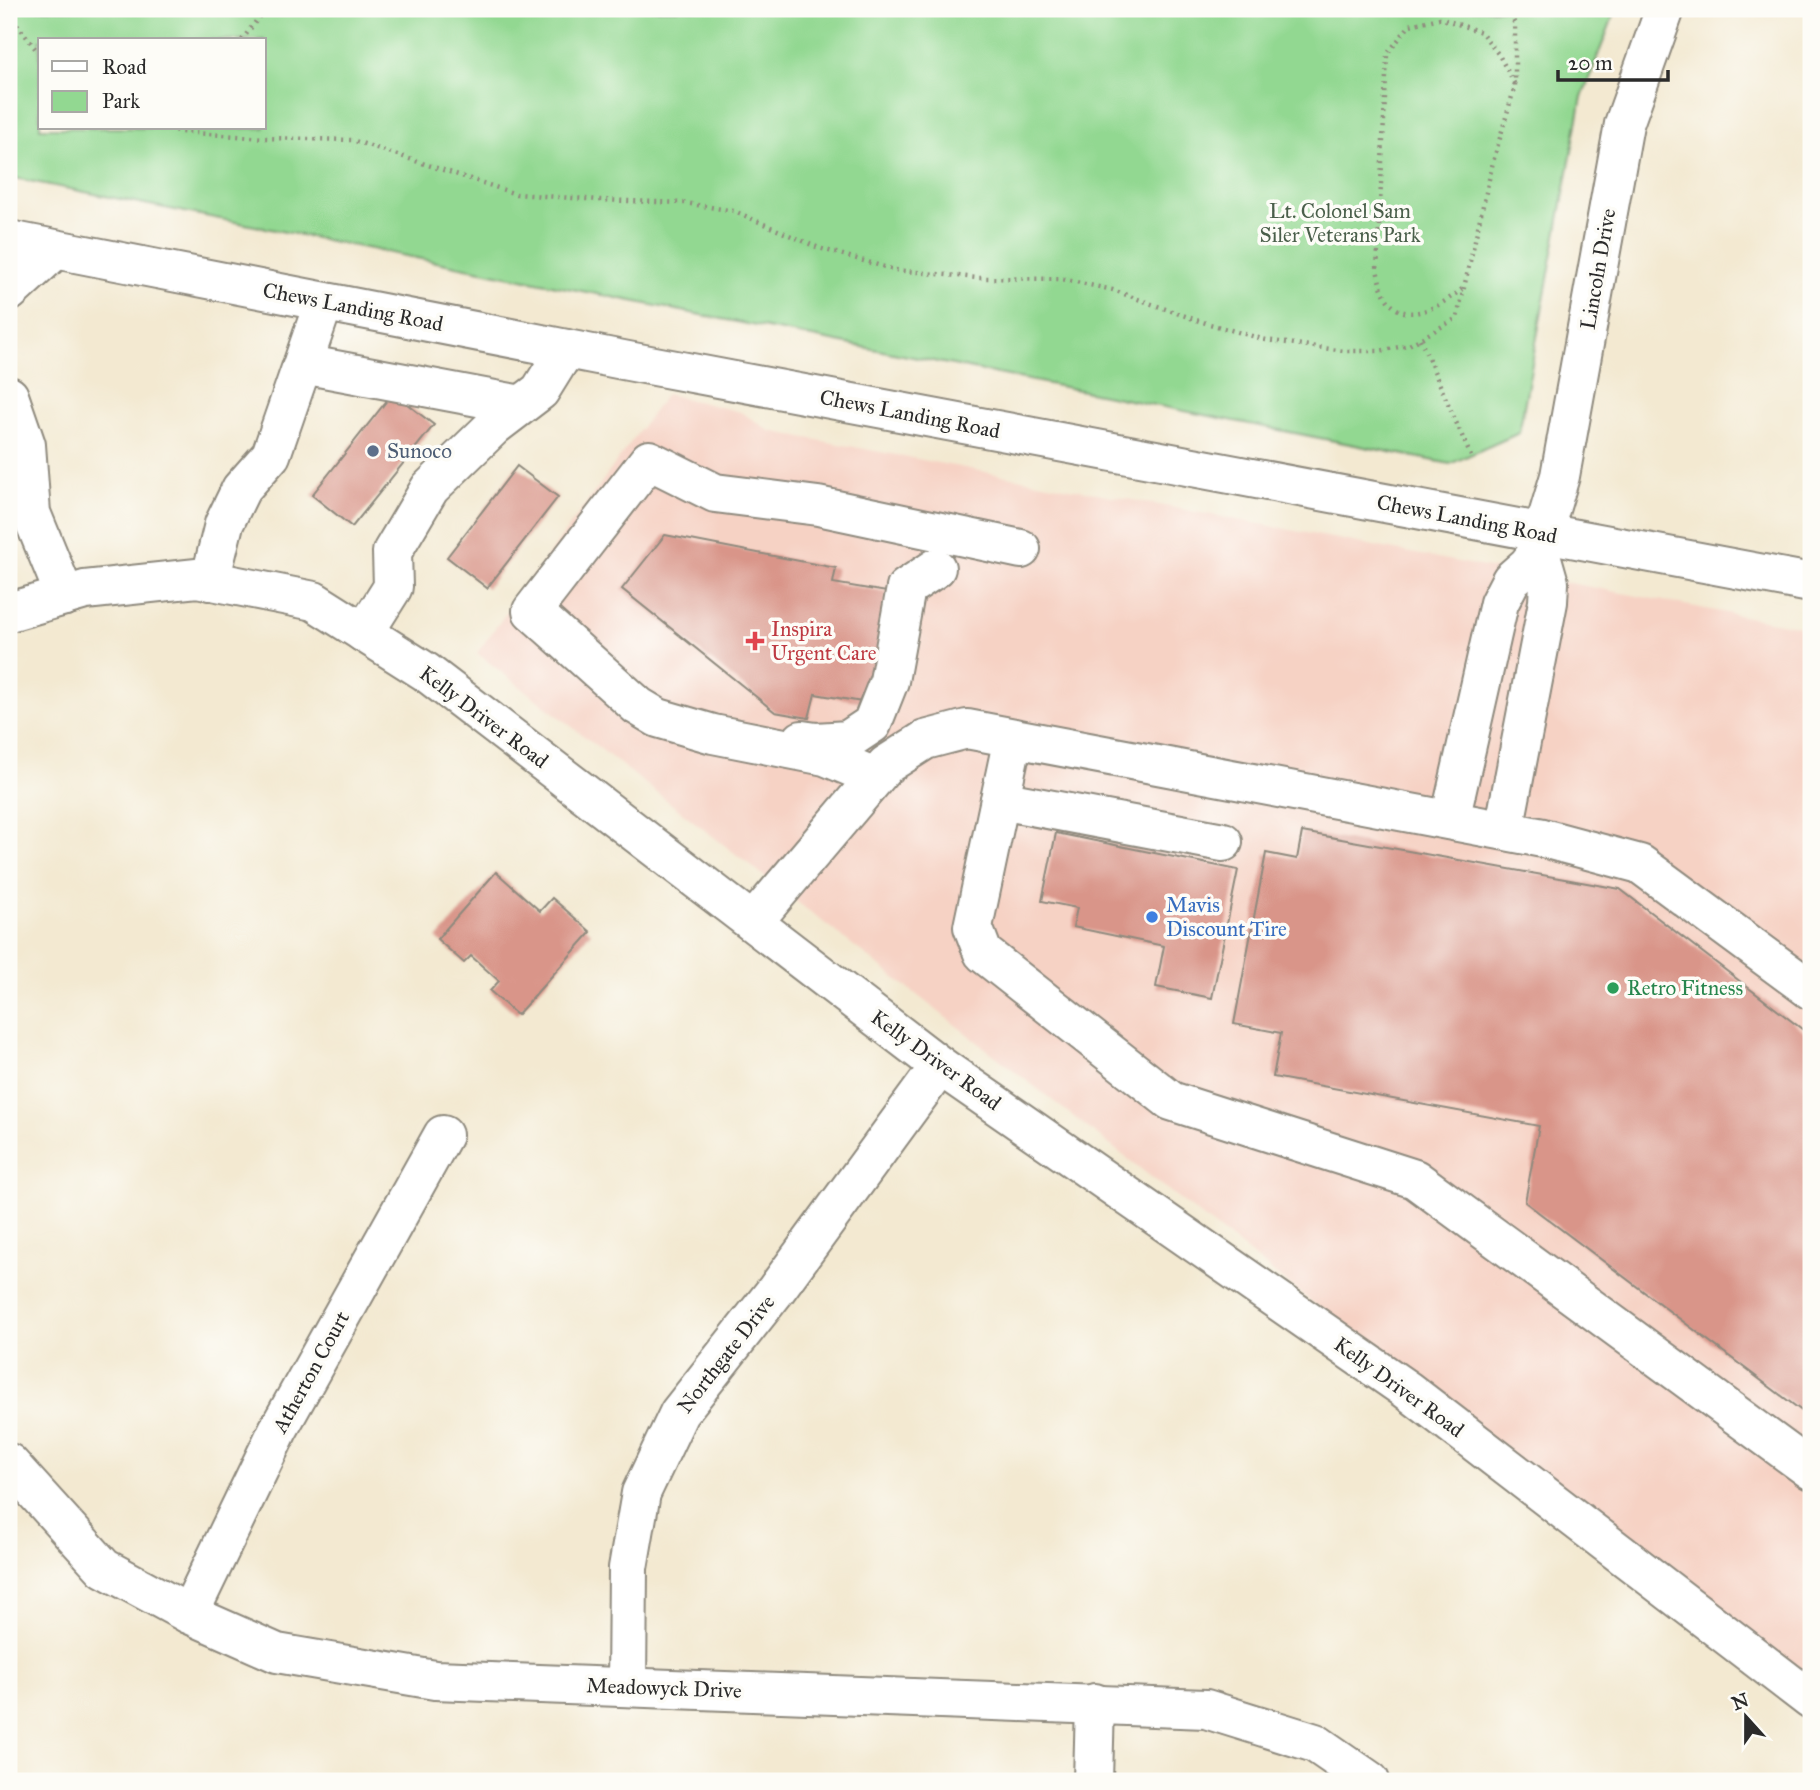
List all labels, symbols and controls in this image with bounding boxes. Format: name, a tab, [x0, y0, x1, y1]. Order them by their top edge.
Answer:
legend	[38, 38, 266, 130]
scale bar	[1558, 38, 1668, 82]
text: 20 m	[1568, 50, 1613, 76]
text: Road	[102, 54, 147, 80]
text: Park	[102, 88, 140, 114]
park label: Lt. Colonel Sam Siler Veterans Park	[1260, 198, 1421, 248]
street label: Lincoln Drive	[1575, 206, 1621, 331]
street label: Chews Landing Road	[261, 277, 446, 337]
street label: Chews Landing Road	[818, 384, 1003, 444]
place label: Sunoco	[387, 438, 452, 464]
marker: Sunoco	[365, 443, 381, 459]
street label: Chews Landing Road	[1375, 489, 1560, 549]
place label: Inspira Urgent Care	[771, 616, 877, 666]
marker: Inspira Urgent Care	[745, 631, 765, 651]
street label: Kelly Driver Road	[414, 660, 554, 774]
place label: Mavis Discount Tire	[1166, 892, 1287, 942]
marker: Mavis Discount Tire	[1144, 909, 1160, 925]
place label: Retro Fitness	[1627, 975, 1743, 1001]
marker: Retro Fitness	[1605, 980, 1621, 996]
street label: Kelly Driver Road	[866, 1004, 1007, 1116]
street label: Northgate Drive	[672, 1289, 780, 1418]
street label: Atherton Court	[266, 1306, 355, 1438]
street label: Kelly Driver Road	[1329, 1331, 1470, 1443]
street label: Meadowyck Drive	[586, 1672, 742, 1704]
north arrow	[1712, 1682, 1782, 1752]
text: N	[1728, 1688, 1752, 1715]

